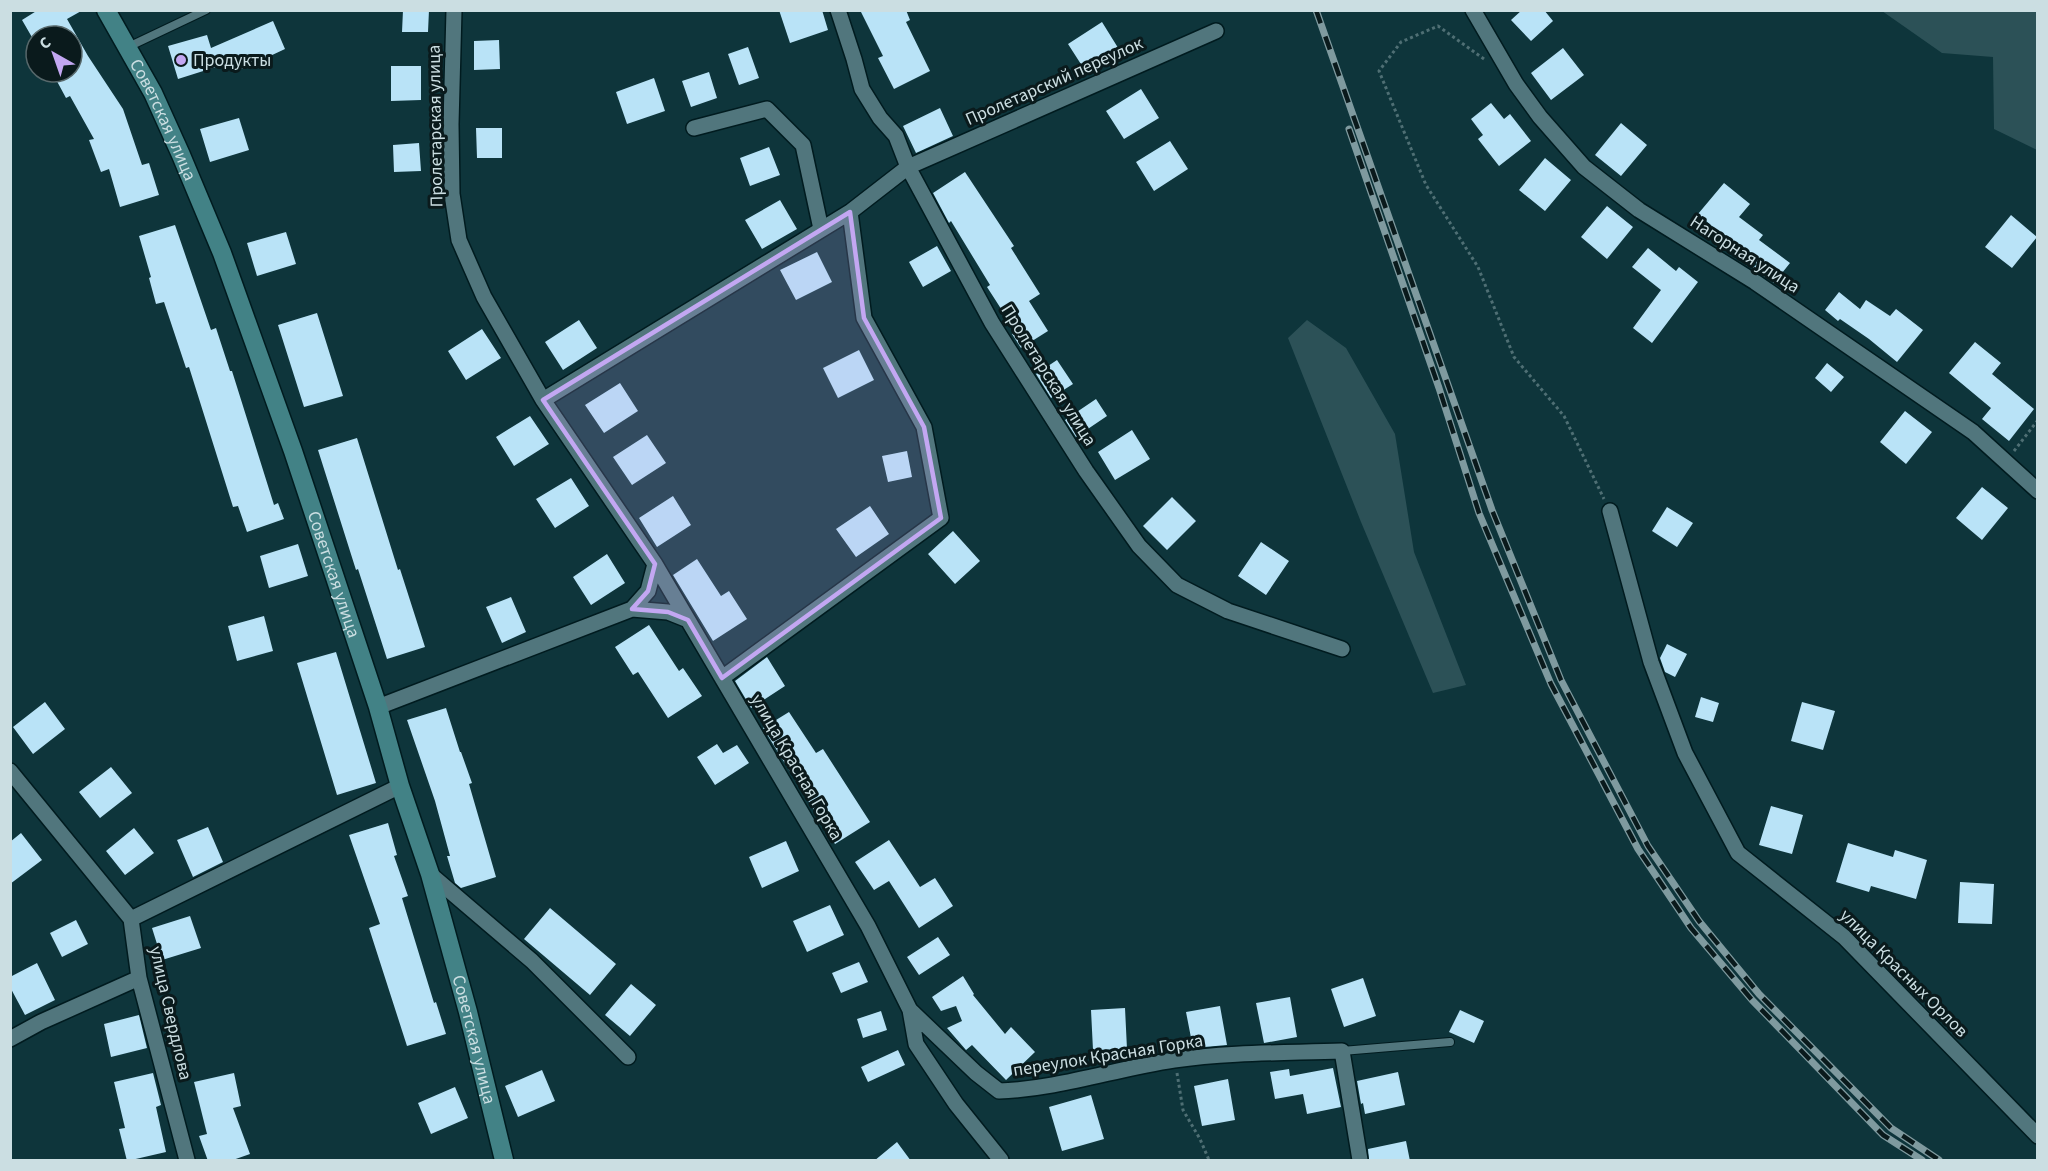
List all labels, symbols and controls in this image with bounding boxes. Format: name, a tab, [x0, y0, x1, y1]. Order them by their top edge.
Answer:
north arrow	[24, 24, 84, 84]
street label: Пролетарский переулок	[961, 31, 1147, 132]
text: С	[34, 32, 56, 55]
street label: Пролетарская улица	[422, 44, 449, 208]
place label: Продукты	[193, 48, 271, 73]
marker: Продукты	[174, 53, 188, 67]
street label: Советская улица	[123, 54, 202, 185]
street label: Нагорная улица	[1685, 210, 1805, 299]
street label: Пролетарская улица	[995, 300, 1102, 451]
street label: Советская улица	[301, 508, 366, 641]
street label: улица Красная Горка	[745, 690, 849, 845]
street label: улица Красных Орлов	[1834, 904, 1973, 1043]
street label: улица Свердлова	[143, 944, 198, 1082]
street label: Советская улица	[445, 972, 502, 1107]
street label: переулок Красная Горка	[1011, 1028, 1205, 1083]

